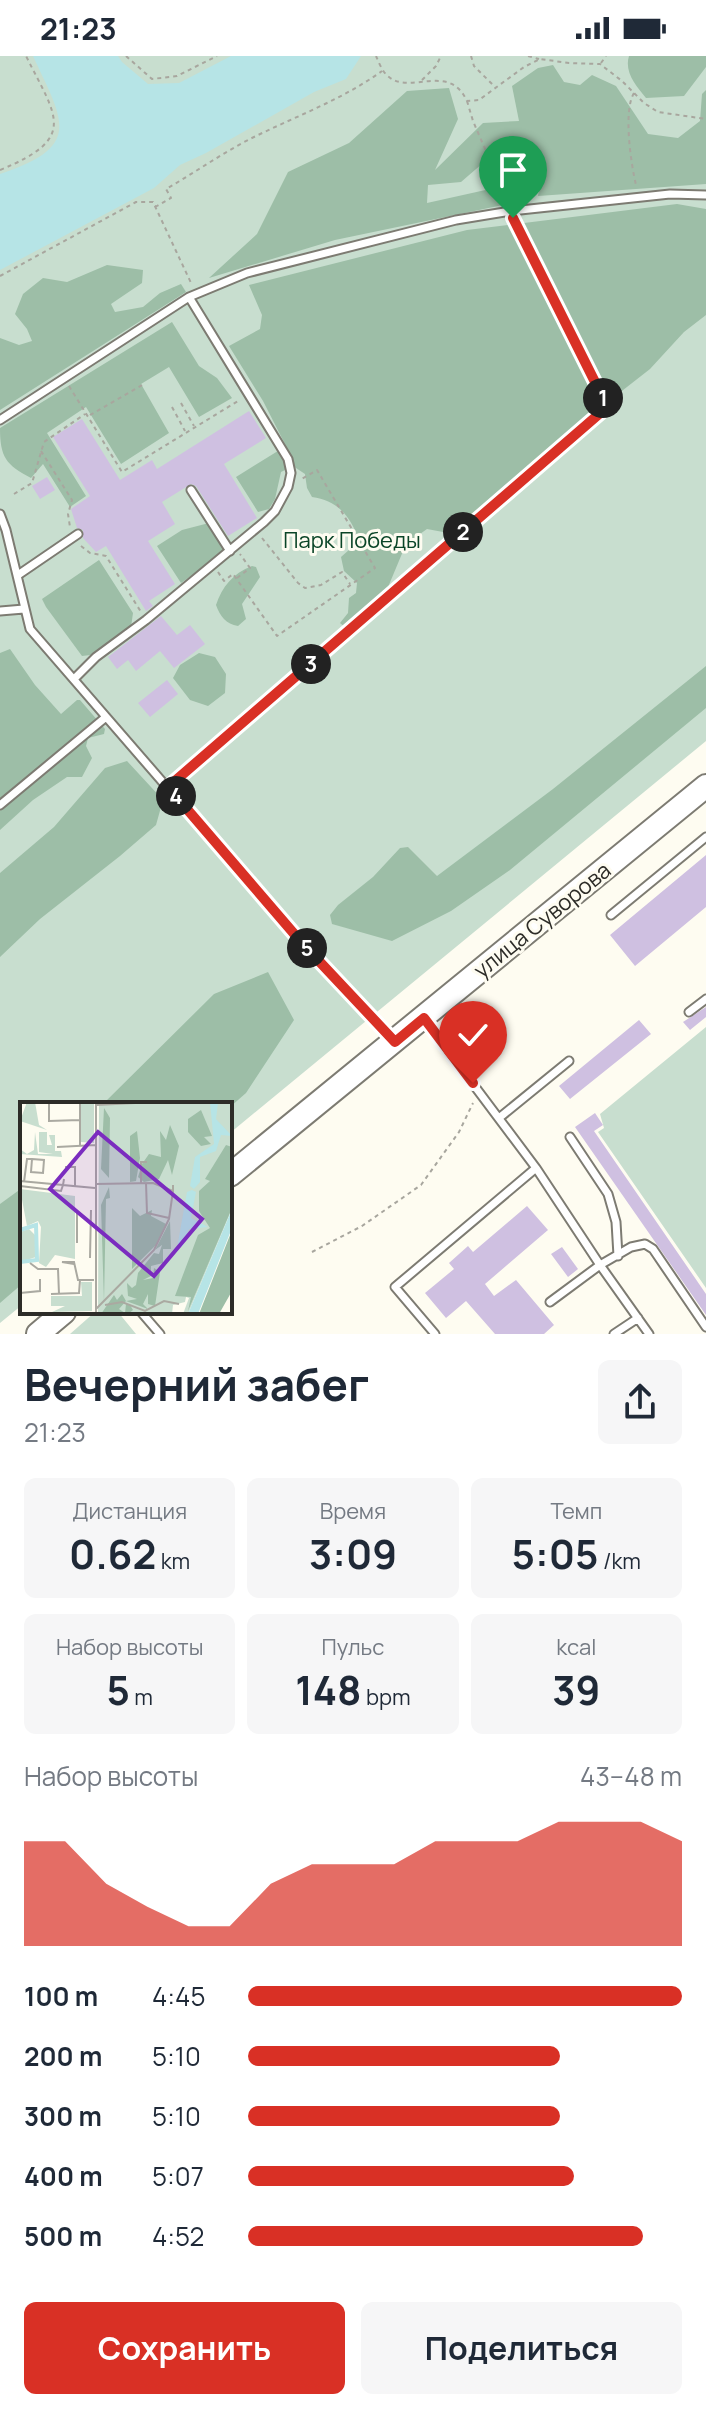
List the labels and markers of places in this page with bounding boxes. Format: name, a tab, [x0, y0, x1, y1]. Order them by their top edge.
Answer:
pin	[479, 136, 547, 218]
pin: 1	[583, 378, 623, 418]
pin: 2	[443, 512, 483, 552]
pin: 3	[291, 644, 331, 684]
pin: 4	[156, 776, 196, 816]
pin: 5	[287, 928, 327, 968]
pin	[439, 1001, 507, 1083]

